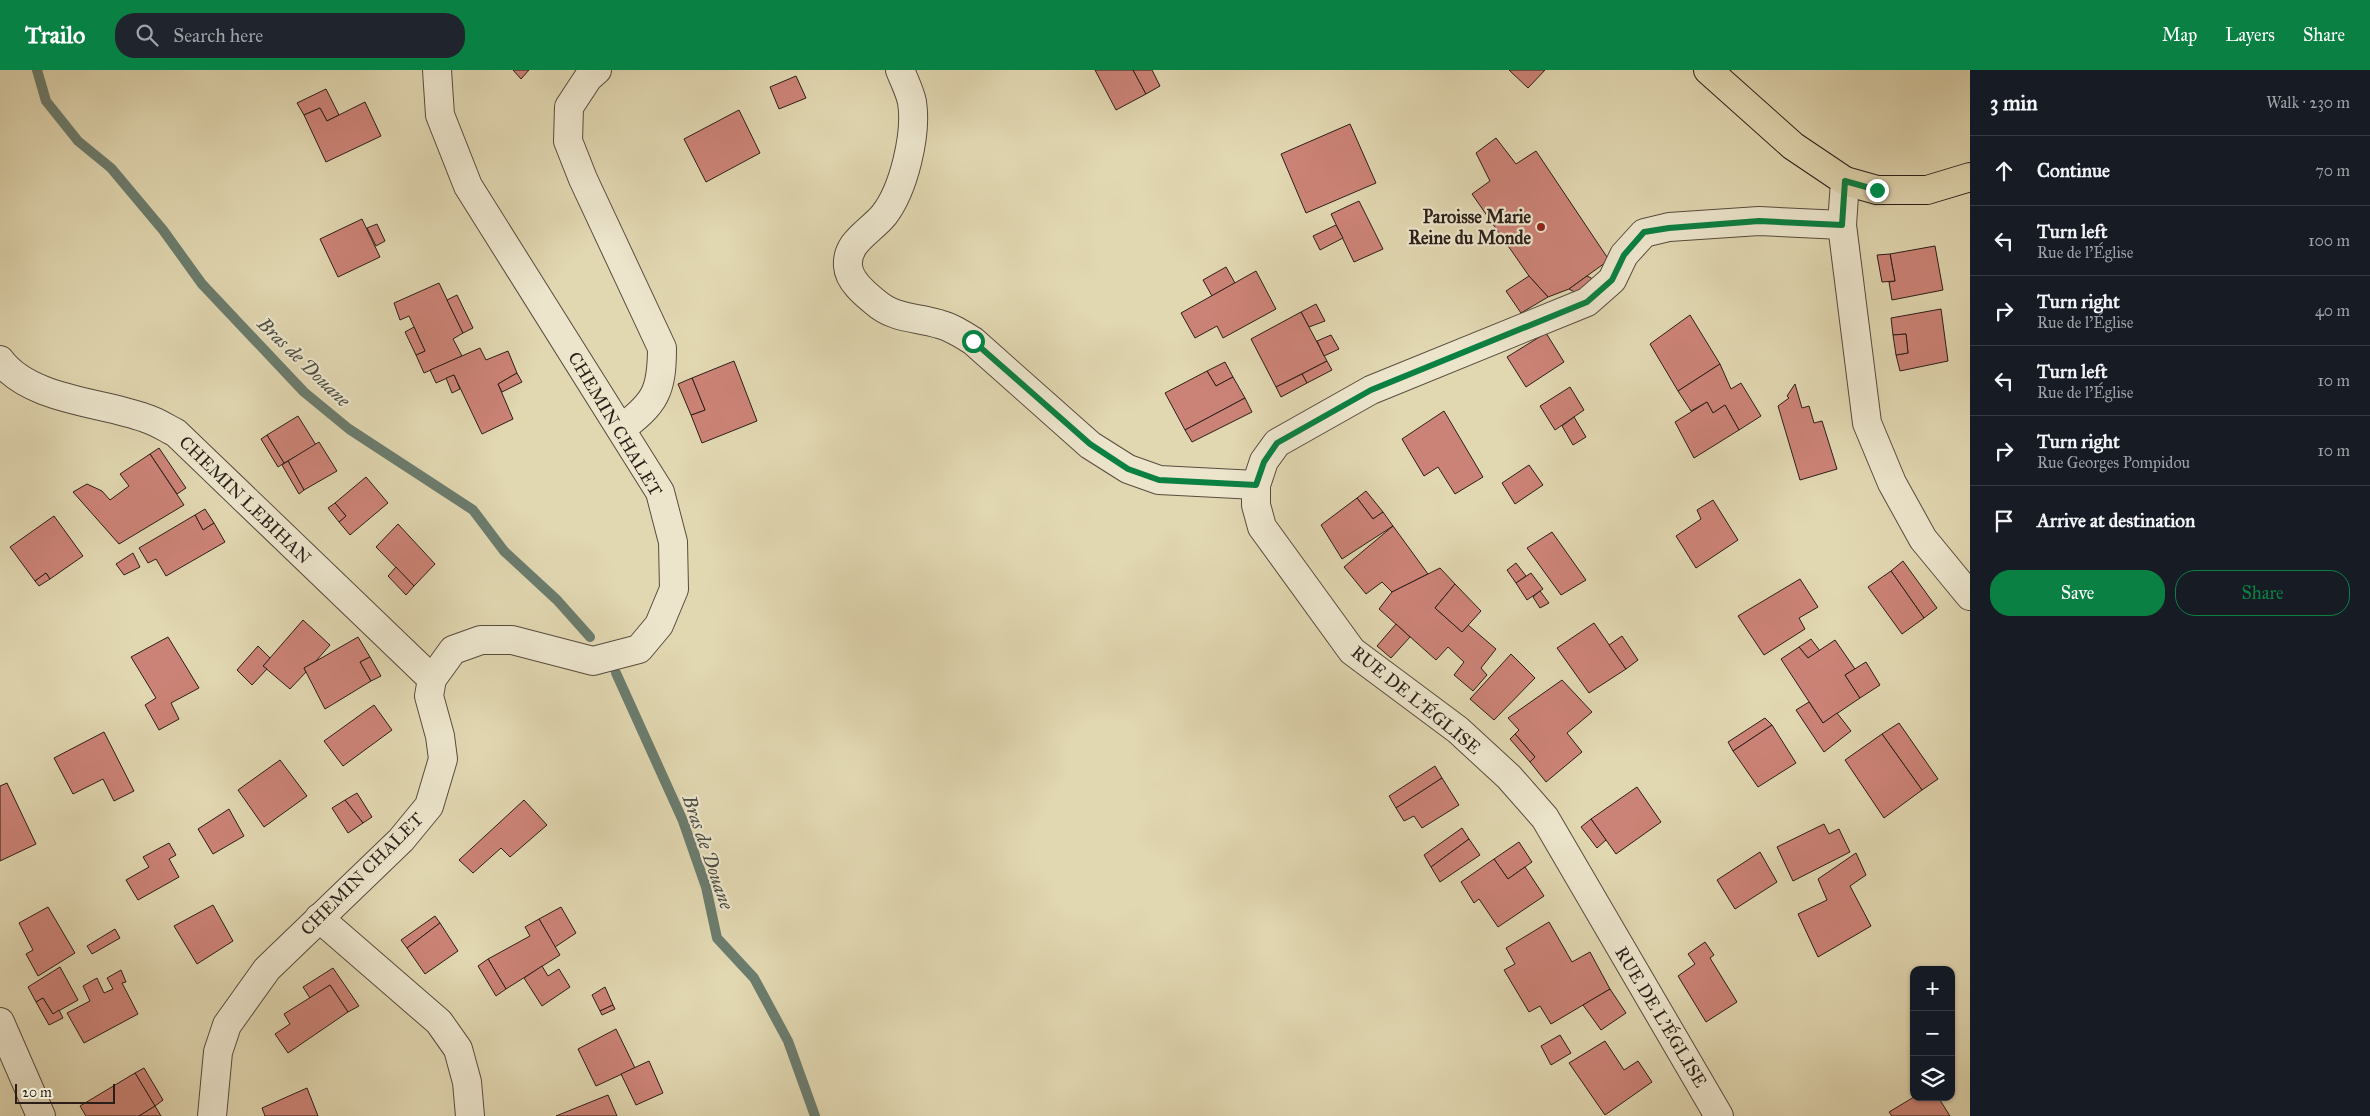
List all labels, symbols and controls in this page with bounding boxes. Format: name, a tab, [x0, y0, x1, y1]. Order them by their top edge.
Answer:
search box	[115, 13, 465, 58]
text: Trailo	[25, 20, 85, 50]
icon: search	[133, 21, 161, 49]
text: Search here	[173, 24, 263, 47]
text: Map	[2162, 24, 2197, 46]
text: Layers	[2225, 24, 2275, 46]
text: Share	[2303, 24, 2345, 46]
text: 3 min	[1990, 90, 2038, 116]
text: Walk · 230 m	[2266, 93, 2350, 112]
icon: ahead	[1990, 157, 2018, 185]
text: Continue	[2037, 159, 2110, 182]
text: 70 m	[2315, 161, 2350, 180]
route end	[1866, 179, 1889, 202]
place label: Paroisse Marie Reine du Monde	[1409, 206, 1531, 249]
text: Turn left	[2037, 220, 2107, 243]
marker: Paroisse Marie Reine du Monde	[1535, 221, 1547, 233]
icon: left	[1990, 227, 2018, 255]
text: 100 m	[2308, 231, 2350, 250]
text: Rue de l'Église	[2037, 243, 2133, 262]
text: Turn right	[2037, 290, 2120, 313]
icon: right	[1990, 297, 2018, 325]
text: 40 m	[2315, 301, 2350, 320]
water label: Bras de Douane	[252, 312, 356, 412]
text: Rue de l'Église	[2037, 313, 2133, 332]
route start	[962, 330, 985, 353]
street label: CHEMIN CHALET	[563, 348, 667, 500]
text: Turn left	[2037, 360, 2107, 383]
icon: left	[1990, 367, 2018, 395]
text: 10 m	[2318, 371, 2350, 390]
text: Rue de l'Église	[2037, 383, 2133, 402]
text: Turn right	[2037, 430, 2120, 453]
street label: CHEMIN LEBIHAN	[174, 431, 316, 569]
icon: right	[1990, 437, 2018, 465]
text: 10 m	[2318, 441, 2350, 460]
text: Rue Georges Pompidou	[2037, 453, 2190, 472]
icon: arrive	[1990, 507, 2018, 535]
text: Arrive at destination	[2037, 509, 2195, 532]
button: Save	[1990, 570, 2165, 616]
button: Share	[2175, 570, 2350, 616]
street label: RUE DE L'ÉGLISE	[1347, 639, 1487, 759]
water label: Bras de Douane	[677, 791, 739, 913]
street label: CHEMIN CHALET	[296, 808, 428, 940]
street label: RUE DE L'ÉGLISE	[1610, 942, 1714, 1091]
map controls	[1910, 966, 1955, 1101]
button: +	[1910, 966, 1955, 1011]
button: −	[1910, 1011, 1955, 1056]
button: layers	[1910, 1056, 1955, 1101]
scale bar	[15, 1081, 115, 1104]
text: 20 m	[22, 1084, 52, 1101]

